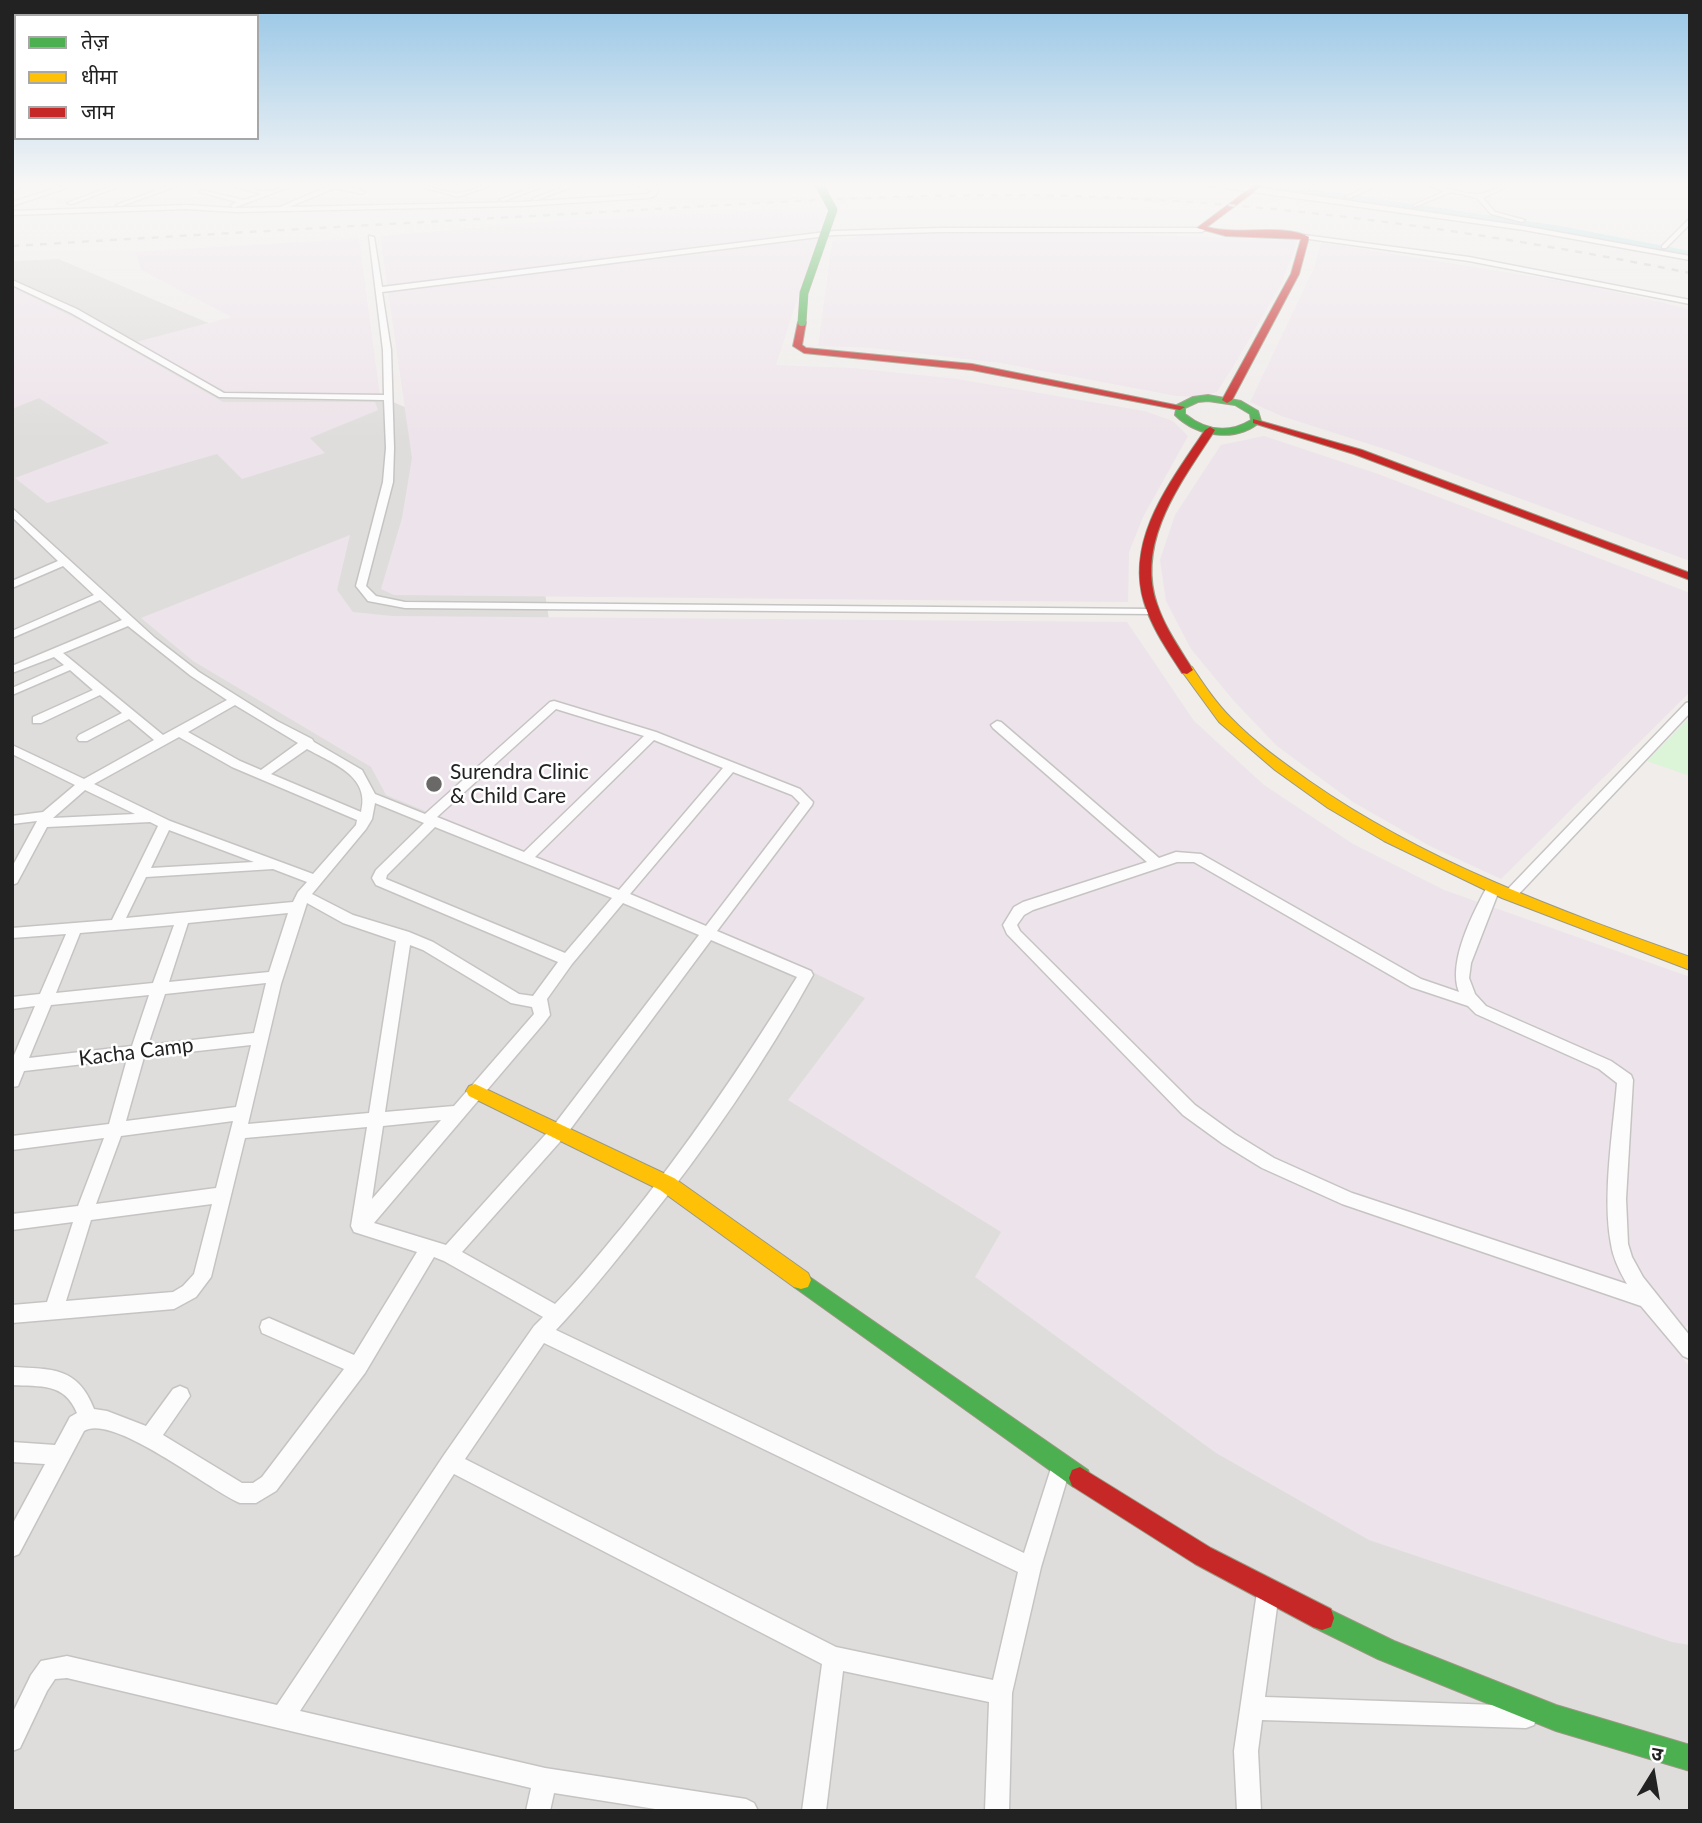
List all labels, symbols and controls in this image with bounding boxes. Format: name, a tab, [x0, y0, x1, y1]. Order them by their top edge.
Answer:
legend	[14, 14, 259, 140]
text: तेज़	[81, 28, 109, 53]
text: धीमा	[81, 63, 117, 88]
text: जाम	[81, 98, 115, 123]
place label: Surendra Clinic & Child Care	[450, 759, 589, 809]
marker: Surendra Clinic & Child Care	[424, 774, 444, 794]
street label: Kacha Camp	[77, 1032, 195, 1072]
north arrow	[1618, 1739, 1688, 1809]
text: उ	[1649, 1741, 1665, 1765]

